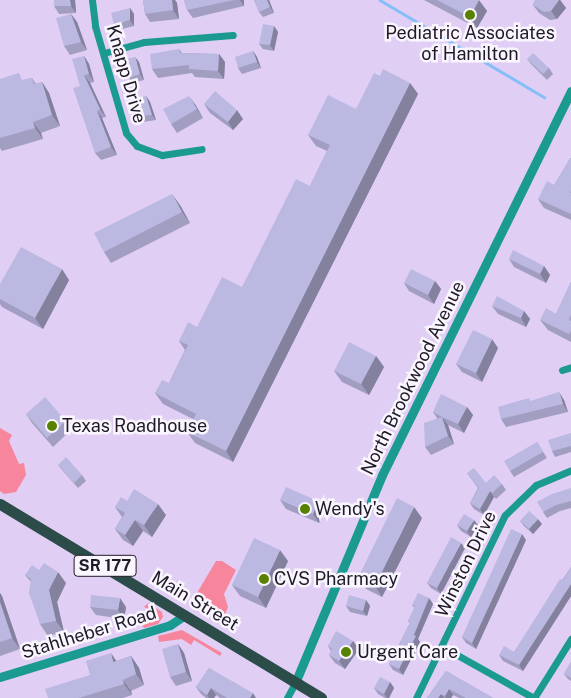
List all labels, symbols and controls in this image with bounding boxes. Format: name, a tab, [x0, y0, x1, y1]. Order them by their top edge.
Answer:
marker: Pediatric Associates of Hamilton	[464, 9, 476, 21]
street label: Knapp Drive	[102, 22, 150, 126]
place label: Pediatric Associates of Hamilton	[385, 23, 555, 66]
street label: North Brookwood Avenue	[357, 278, 469, 478]
place label: Texas Roadhouse	[62, 415, 207, 437]
marker: Texas Roadhouse	[46, 420, 58, 432]
place label: Wendy's	[315, 498, 385, 520]
marker: Wendy's	[299, 503, 311, 515]
street label: Winston Drive	[431, 507, 501, 621]
road number: SR 177	[72, 552, 138, 580]
street label: Main Street	[148, 567, 242, 635]
place label: CVS Pharmacy	[274, 568, 398, 590]
marker: CVS Pharmacy	[258, 573, 270, 585]
street label: Stahlheber Road	[19, 602, 159, 664]
place label: Urgent Care	[357, 641, 458, 663]
marker: Urgent Care	[339, 645, 353, 659]

